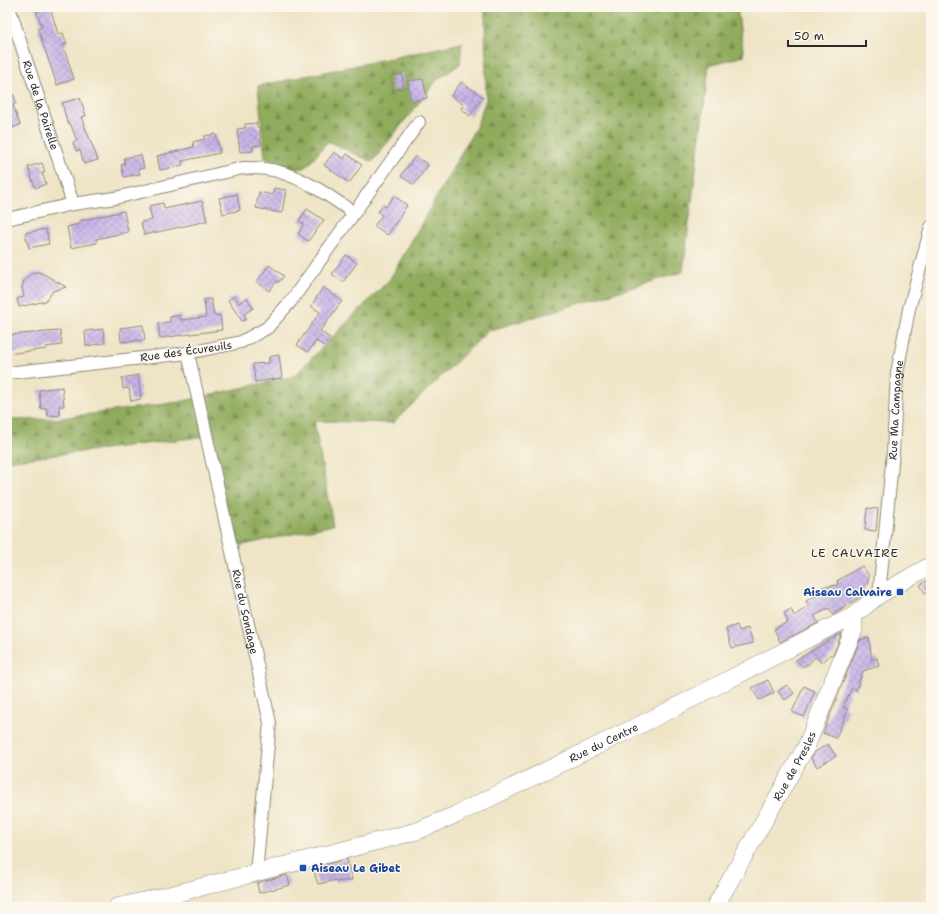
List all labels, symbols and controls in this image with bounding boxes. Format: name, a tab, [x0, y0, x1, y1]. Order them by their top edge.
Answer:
scale bar	[788, 22, 866, 48]
text: 50 m	[794, 28, 824, 44]
street label: Rue de la Pairelle	[19, 58, 62, 152]
street label: Rue des Écureuils	[139, 337, 233, 365]
street label: Rue Ma Campagne	[885, 359, 907, 461]
district label: LE CALVAIRE	[811, 545, 899, 561]
street label: Rue du Sondage	[228, 568, 262, 656]
place label: Aiseau Calvaire	[803, 585, 892, 600]
marker: Aiseau Calvaire	[895, 587, 905, 597]
street label: Rue du Centre	[567, 720, 641, 766]
street label: Rue de Presles	[770, 729, 820, 804]
place label: Aiseau Le Gibet	[311, 861, 401, 876]
marker: Aiseau Le Gibet	[298, 863, 308, 873]

